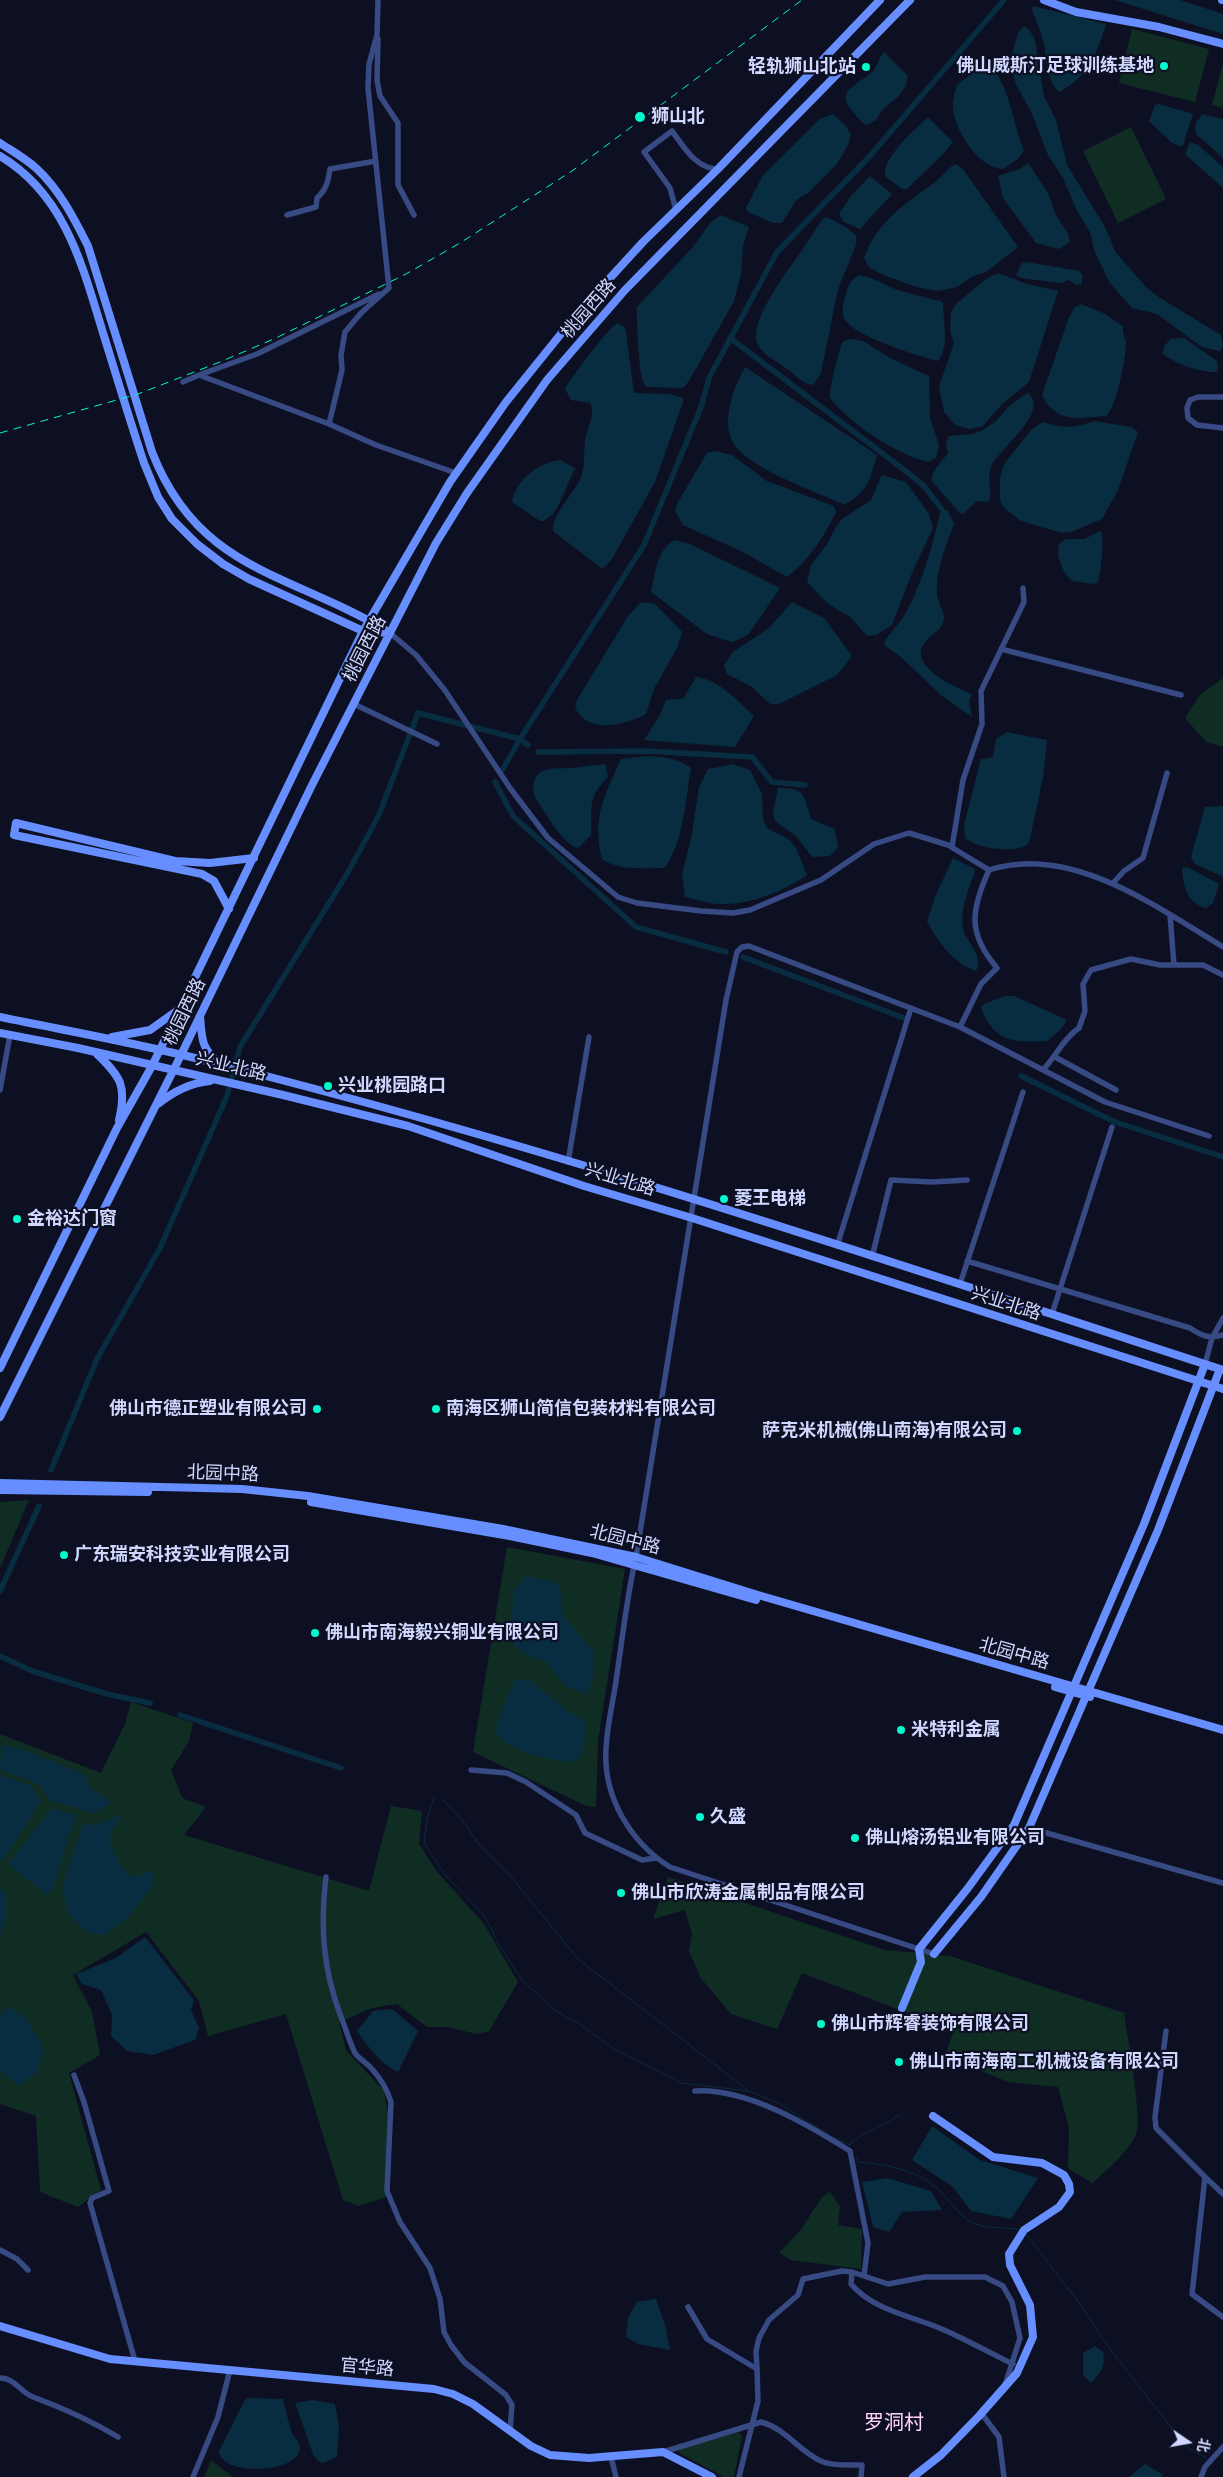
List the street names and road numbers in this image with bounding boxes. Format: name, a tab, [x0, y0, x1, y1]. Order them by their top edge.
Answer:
street label: 桃园西路	[557, 275, 621, 343]
street label: 桃园西路	[339, 612, 391, 686]
street label: 桃园西路	[160, 975, 210, 1049]
street label: 兴业北路	[193, 1048, 269, 1086]
street label: 兴业北路	[582, 1159, 658, 1201]
street label: 兴业北路	[968, 1283, 1044, 1325]
street label: 北园中路	[187, 1462, 259, 1486]
street label: 北园中路	[587, 1521, 663, 1559]
street label: 北园中路	[976, 1634, 1052, 1674]
street label: 官华路	[339, 2355, 395, 2381]

